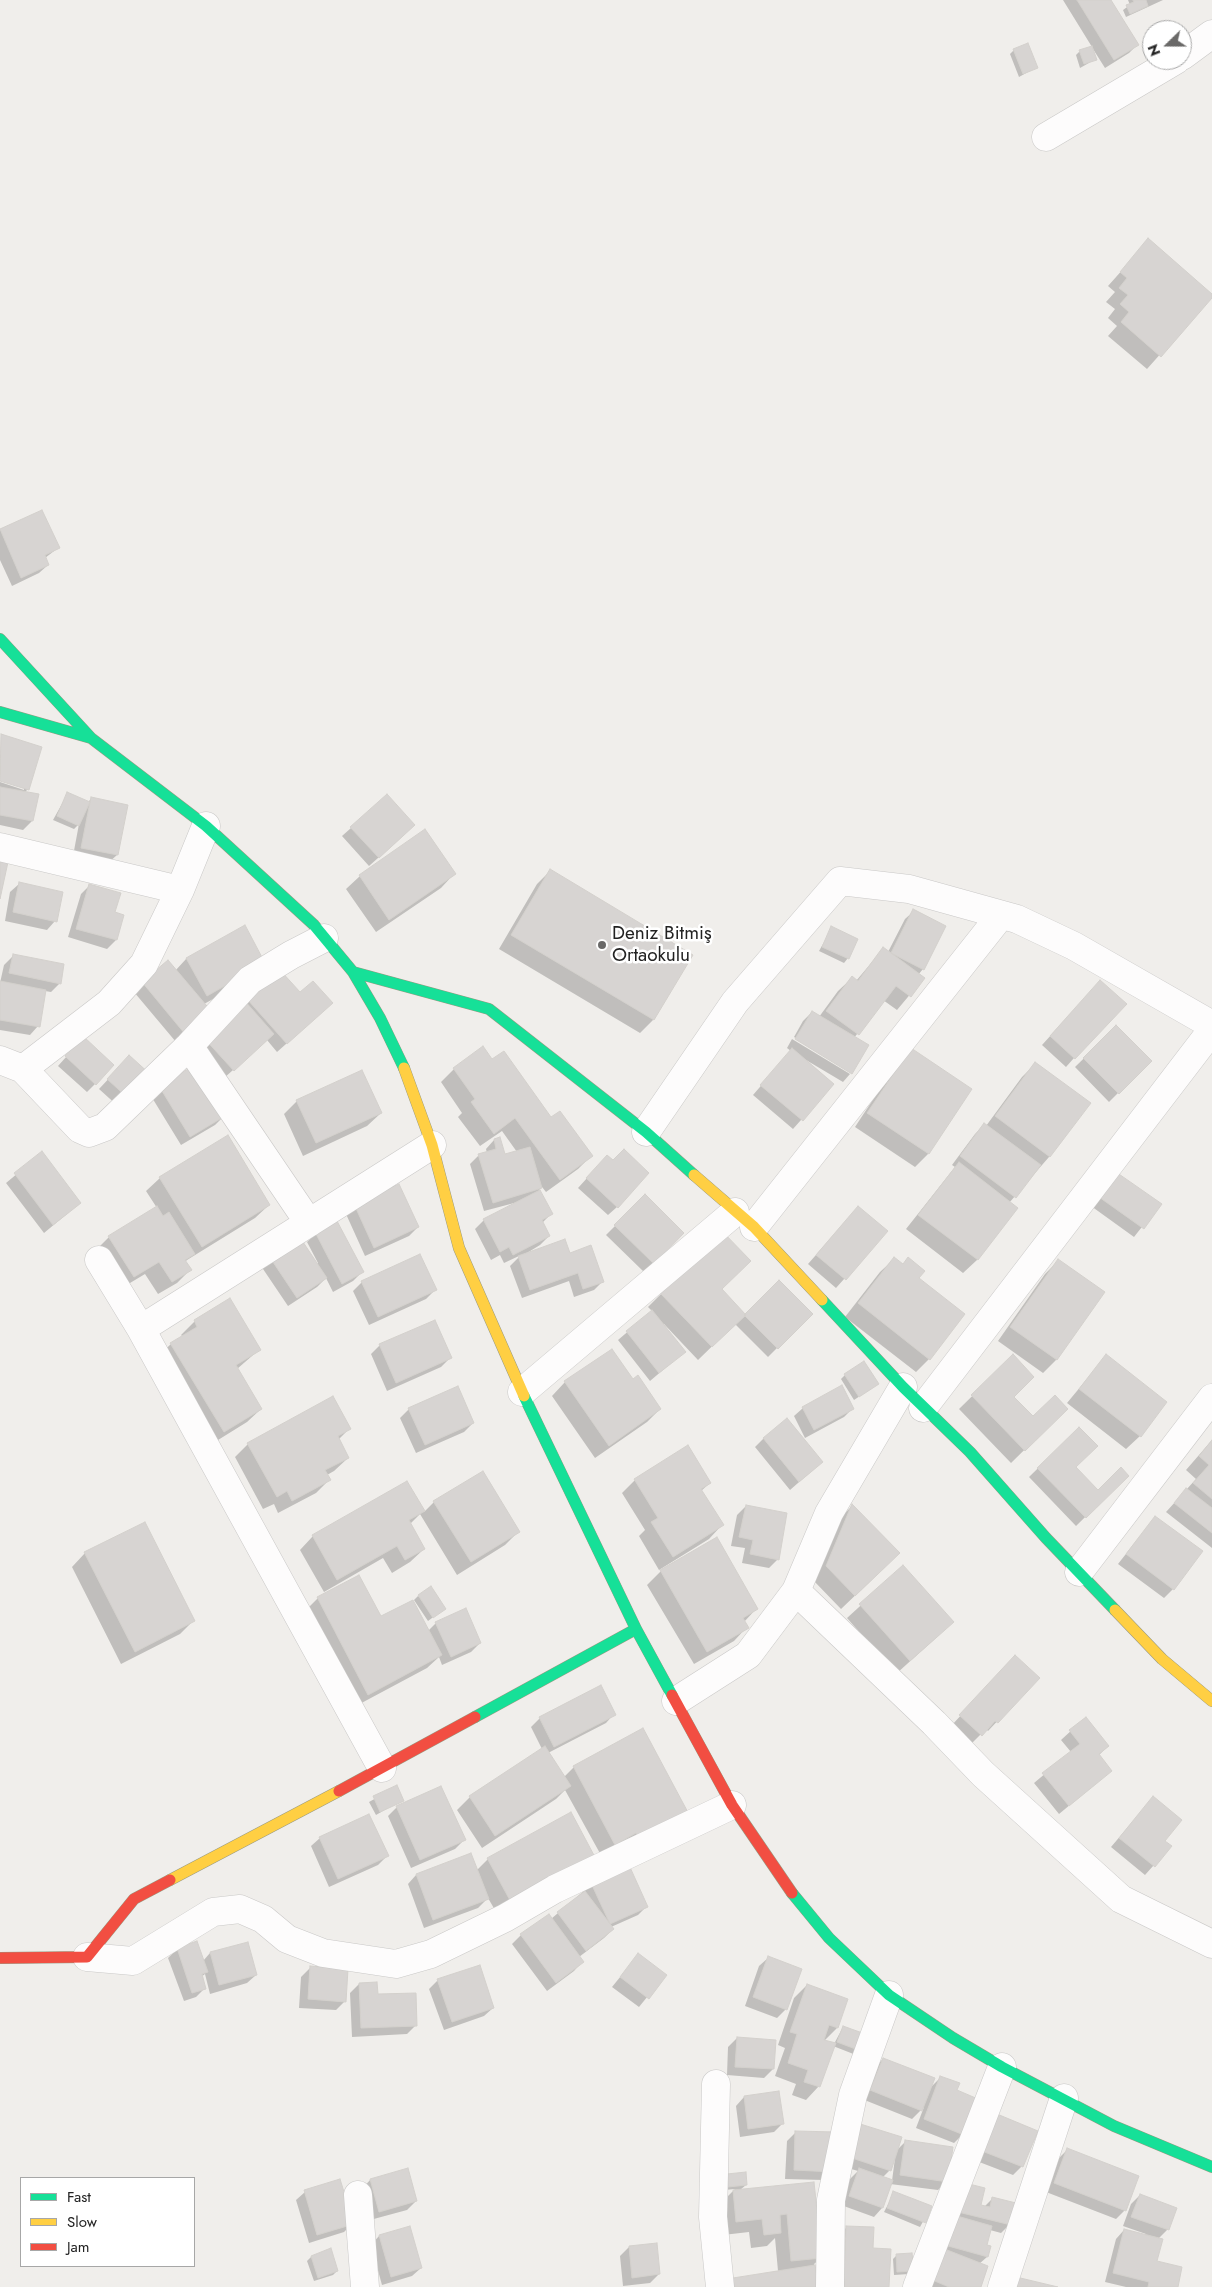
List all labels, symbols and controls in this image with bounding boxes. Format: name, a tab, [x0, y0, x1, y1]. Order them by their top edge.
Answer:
north arrow	[1142, 20, 1192, 70]
text: N	[1143, 41, 1165, 59]
place label: Deniz Bitmiş Ortaokulu	[612, 923, 712, 967]
marker: Deniz Bitmiş Ortaokulu	[596, 939, 608, 951]
legend	[20, 2177, 195, 2267]
text: Fast	[67, 2186, 91, 2208]
text: Slow	[67, 2211, 97, 2233]
text: Jam	[67, 2236, 90, 2258]

